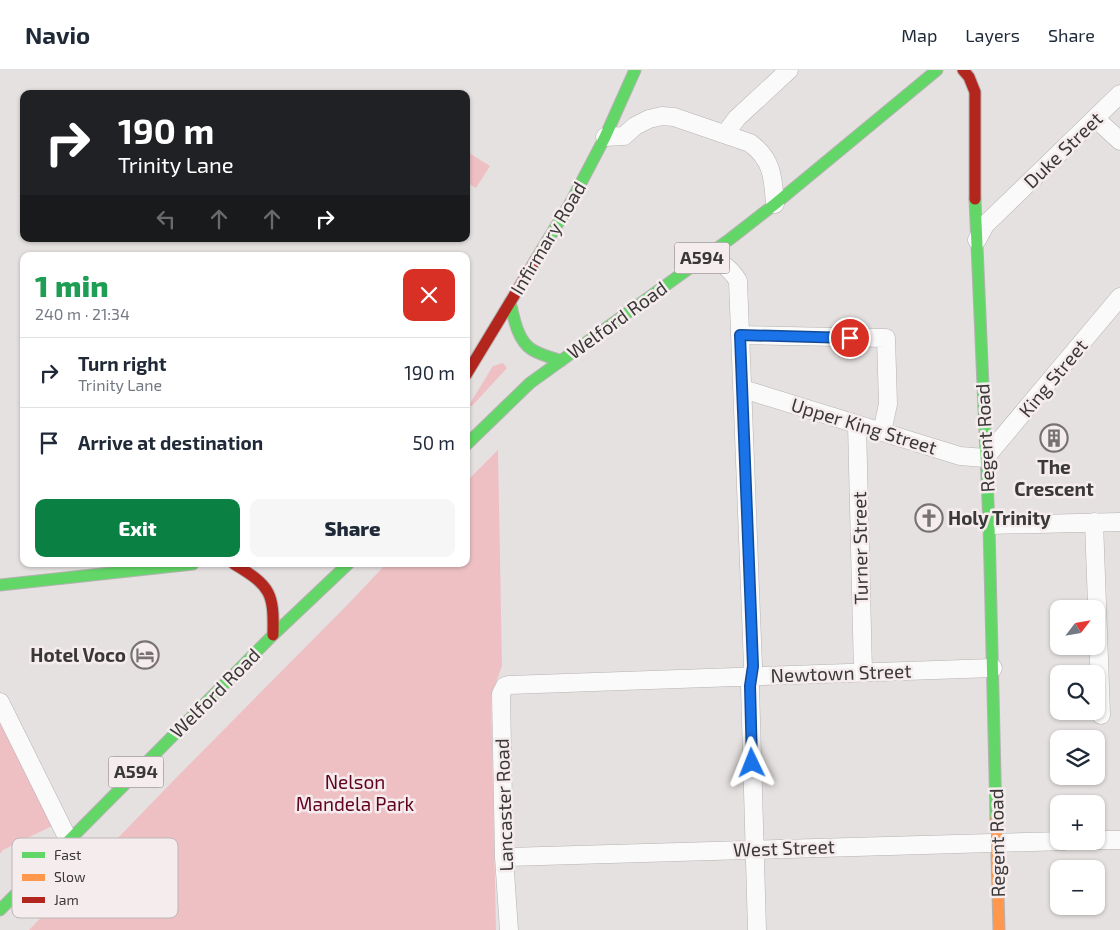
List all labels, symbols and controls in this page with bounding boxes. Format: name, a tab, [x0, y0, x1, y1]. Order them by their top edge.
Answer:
text: Navio	[25, 20, 90, 49]
text: Map	[901, 24, 937, 46]
text: Layers	[965, 24, 1020, 46]
text: Share	[1048, 24, 1095, 46]
street label: Duke Street	[1019, 107, 1107, 193]
text: 190 m	[118, 109, 214, 151]
icon: right	[35, 110, 100, 175]
text: Trinity Lane	[118, 151, 234, 177]
street label: Infirmary Road	[505, 177, 590, 298]
icon: left	[152, 205, 180, 233]
icon: ahead	[205, 205, 233, 233]
icon: ahead	[258, 205, 286, 233]
icon: right	[311, 205, 339, 233]
road number: A594	[674, 242, 730, 274]
text: 1 min	[35, 267, 109, 303]
button: close	[403, 269, 455, 321]
street label: Welford Road	[562, 276, 671, 363]
text: 240 m · 21:34	[35, 304, 130, 323]
pin	[829, 317, 871, 359]
icon: arrive	[836, 324, 864, 352]
street label: King Street	[1013, 334, 1092, 421]
text: Turn right	[78, 352, 166, 375]
icon: right	[35, 359, 63, 387]
text: 190 m	[404, 361, 455, 384]
text: Trinity Lane	[78, 375, 162, 394]
street label: Regent Road	[970, 383, 999, 493]
street label: Upper King Street	[789, 392, 940, 459]
building icon: The Crescent	[1039, 423, 1069, 453]
icon: arrive	[35, 429, 63, 457]
text: Arrive at destination	[78, 431, 263, 454]
text: 50 m	[412, 431, 455, 454]
place label: The Crescent	[1014, 455, 1094, 500]
street label: Turner Street	[847, 491, 872, 605]
button: Exit	[35, 499, 240, 557]
button: Share	[250, 499, 455, 557]
church icon: Holy Trinity	[914, 503, 944, 533]
place label: Holy Trinity	[948, 506, 1051, 530]
north arrow	[1050, 600, 1105, 655]
map controls	[1050, 600, 1105, 915]
hotel icon: Hotel Voco	[130, 640, 160, 670]
place label: Hotel Voco	[30, 643, 126, 666]
street label: Welford Road	[165, 643, 264, 742]
street label: Newtown Street	[770, 659, 912, 686]
button: search	[1050, 665, 1105, 720]
button: layers	[1050, 730, 1105, 785]
position arrow	[725, 736, 777, 788]
street label: Lancaster Road	[490, 738, 517, 872]
road number: A594	[108, 756, 164, 788]
park label: Nelson Mandela Park	[296, 770, 415, 815]
street label: Regent Road	[984, 788, 1009, 898]
button: +	[1050, 795, 1105, 850]
street label: West Street	[733, 834, 835, 861]
legend	[12, 838, 178, 918]
text: Fast	[54, 846, 81, 863]
button: −	[1050, 860, 1105, 915]
text: Slow	[54, 868, 86, 885]
text: Jam	[54, 891, 79, 908]

